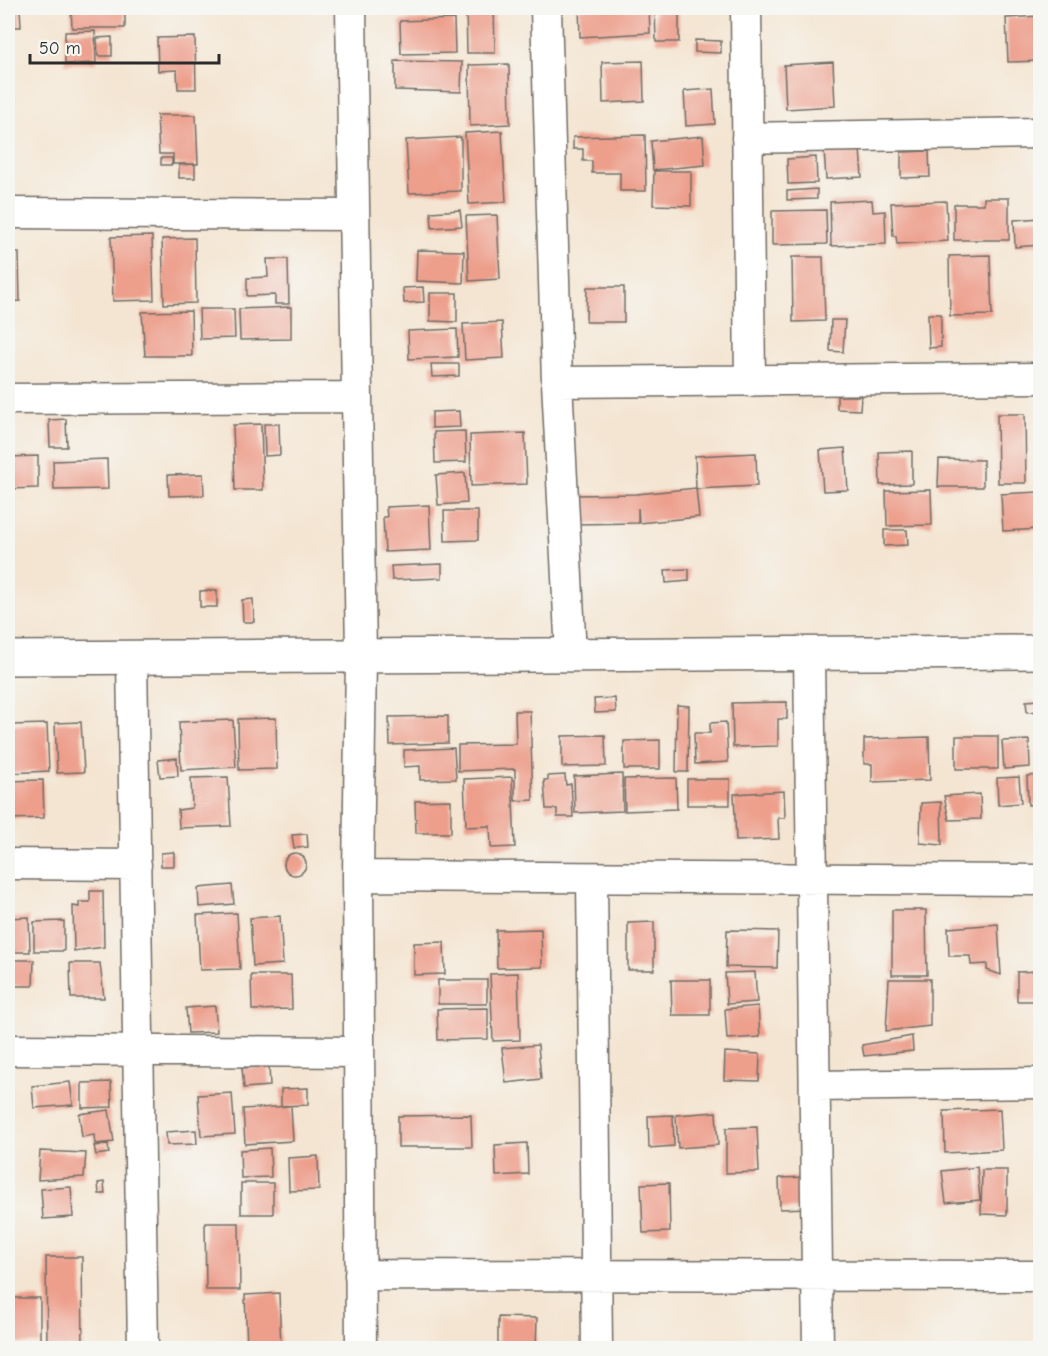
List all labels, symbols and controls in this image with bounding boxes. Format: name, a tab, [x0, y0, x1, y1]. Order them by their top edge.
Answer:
scale bar	[30, 27, 219, 65]
text: 50 m	[39, 38, 81, 59]

